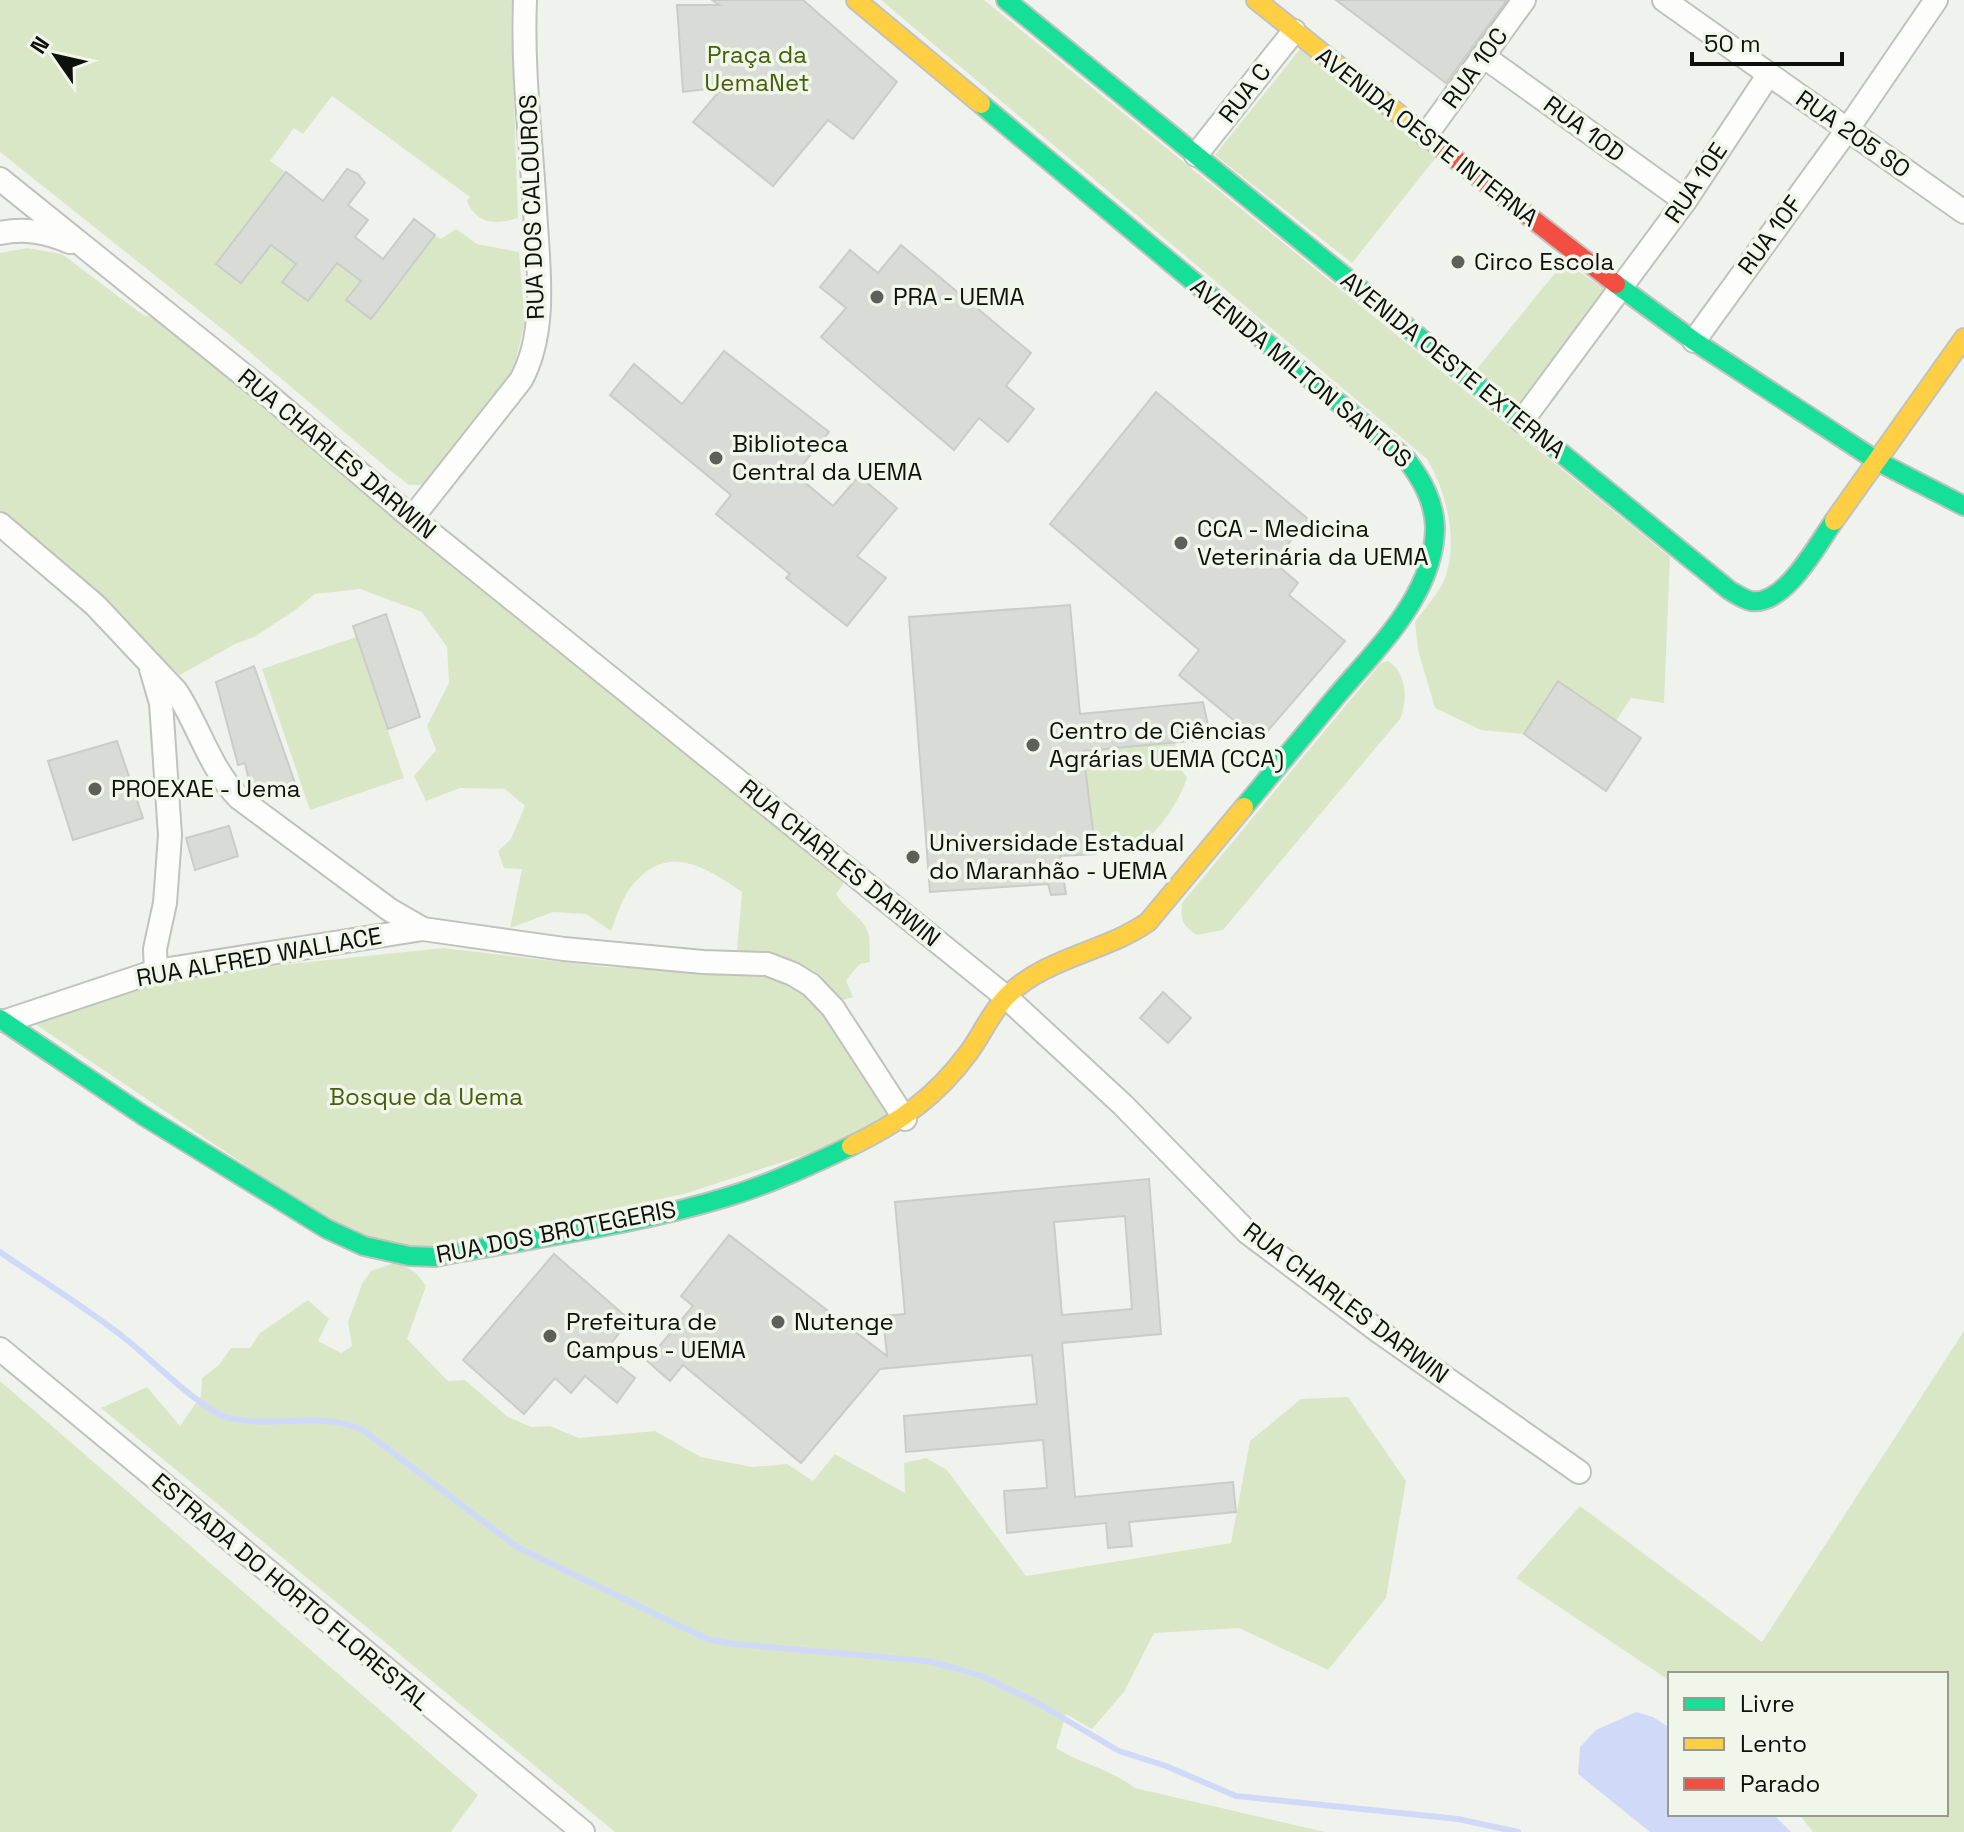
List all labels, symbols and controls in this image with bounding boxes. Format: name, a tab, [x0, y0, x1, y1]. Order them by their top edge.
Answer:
north arrow	[16, 16, 96, 96]
scale bar	[1692, 16, 1842, 66]
street label: RUA 10C	[1435, 21, 1514, 114]
text: 50 m	[1704, 28, 1761, 59]
text: N	[24, 31, 55, 59]
park label: Praça da UemaNet	[704, 39, 810, 98]
street label: AVENIDA OESTE INTERNA	[1310, 40, 1545, 233]
street label: RUA C	[1212, 57, 1278, 129]
street label: RUA 205 SO	[1790, 83, 1917, 184]
street label: RUA 10D	[1538, 89, 1631, 168]
street label: RUA DOS CALOUROS	[512, 94, 551, 320]
street label: RUA 10E	[1657, 136, 1734, 229]
street label: RUA 10F	[1731, 189, 1809, 280]
place label: Circo Escola	[1474, 246, 1614, 277]
marker: Circo Escola	[1449, 253, 1467, 271]
street label: AVENIDA OESTE EXTERNA	[1334, 264, 1572, 465]
street label: AVENIDA MILTON SANTOS	[1184, 271, 1418, 474]
place label: PRA - UEMA	[893, 281, 1025, 312]
marker: PRA - UEMA	[868, 288, 886, 306]
street label: RUA CHARLES DARWIN	[232, 362, 443, 546]
place label: Biblioteca Central da UEMA	[732, 428, 922, 487]
marker: Biblioteca Central da UEMA	[707, 449, 725, 467]
place label: CCA - Medicina Veterinária da UEMA	[1197, 513, 1429, 572]
marker: CCA - Medicina Veterinária da UEMA	[1172, 534, 1190, 552]
place label: Centro de Ciências Agrárias UEMA (CCA)	[1049, 715, 1284, 774]
marker: Centro de Ciências Agrárias UEMA (CCA)	[1024, 736, 1042, 754]
street label: RUA CHARLES DARWIN	[734, 772, 947, 953]
place label: PROEXAE - Uema	[111, 773, 301, 804]
marker: PROEXAE - Uema	[86, 780, 104, 798]
place label: Universidade Estadual do Maranhão - UEMA	[929, 827, 1185, 886]
marker: Universidade Estadual do Maranhão - UEMA	[904, 848, 922, 866]
street label: RUA ALFRED WALLACE	[134, 920, 384, 993]
park label: Bosque da Uema	[329, 1081, 523, 1112]
street label: RUA DOS BROTEGERIS	[433, 1193, 678, 1270]
street label: RUA CHARLES DARWIN	[1237, 1215, 1455, 1390]
place label: Prefeitura de Campus - UEMA	[566, 1306, 746, 1365]
place label: Nutenge	[794, 1306, 894, 1337]
marker: Nutenge	[769, 1313, 787, 1331]
marker: Prefeitura de Campus - UEMA	[541, 1327, 559, 1345]
street label: ESTRADA DO HORTO FLORESTAL	[146, 1466, 437, 1717]
legend	[1668, 1672, 1948, 1816]
text: Livre	[1740, 1688, 1795, 1719]
text: Lento	[1740, 1728, 1807, 1759]
text: Parado	[1740, 1768, 1820, 1799]

